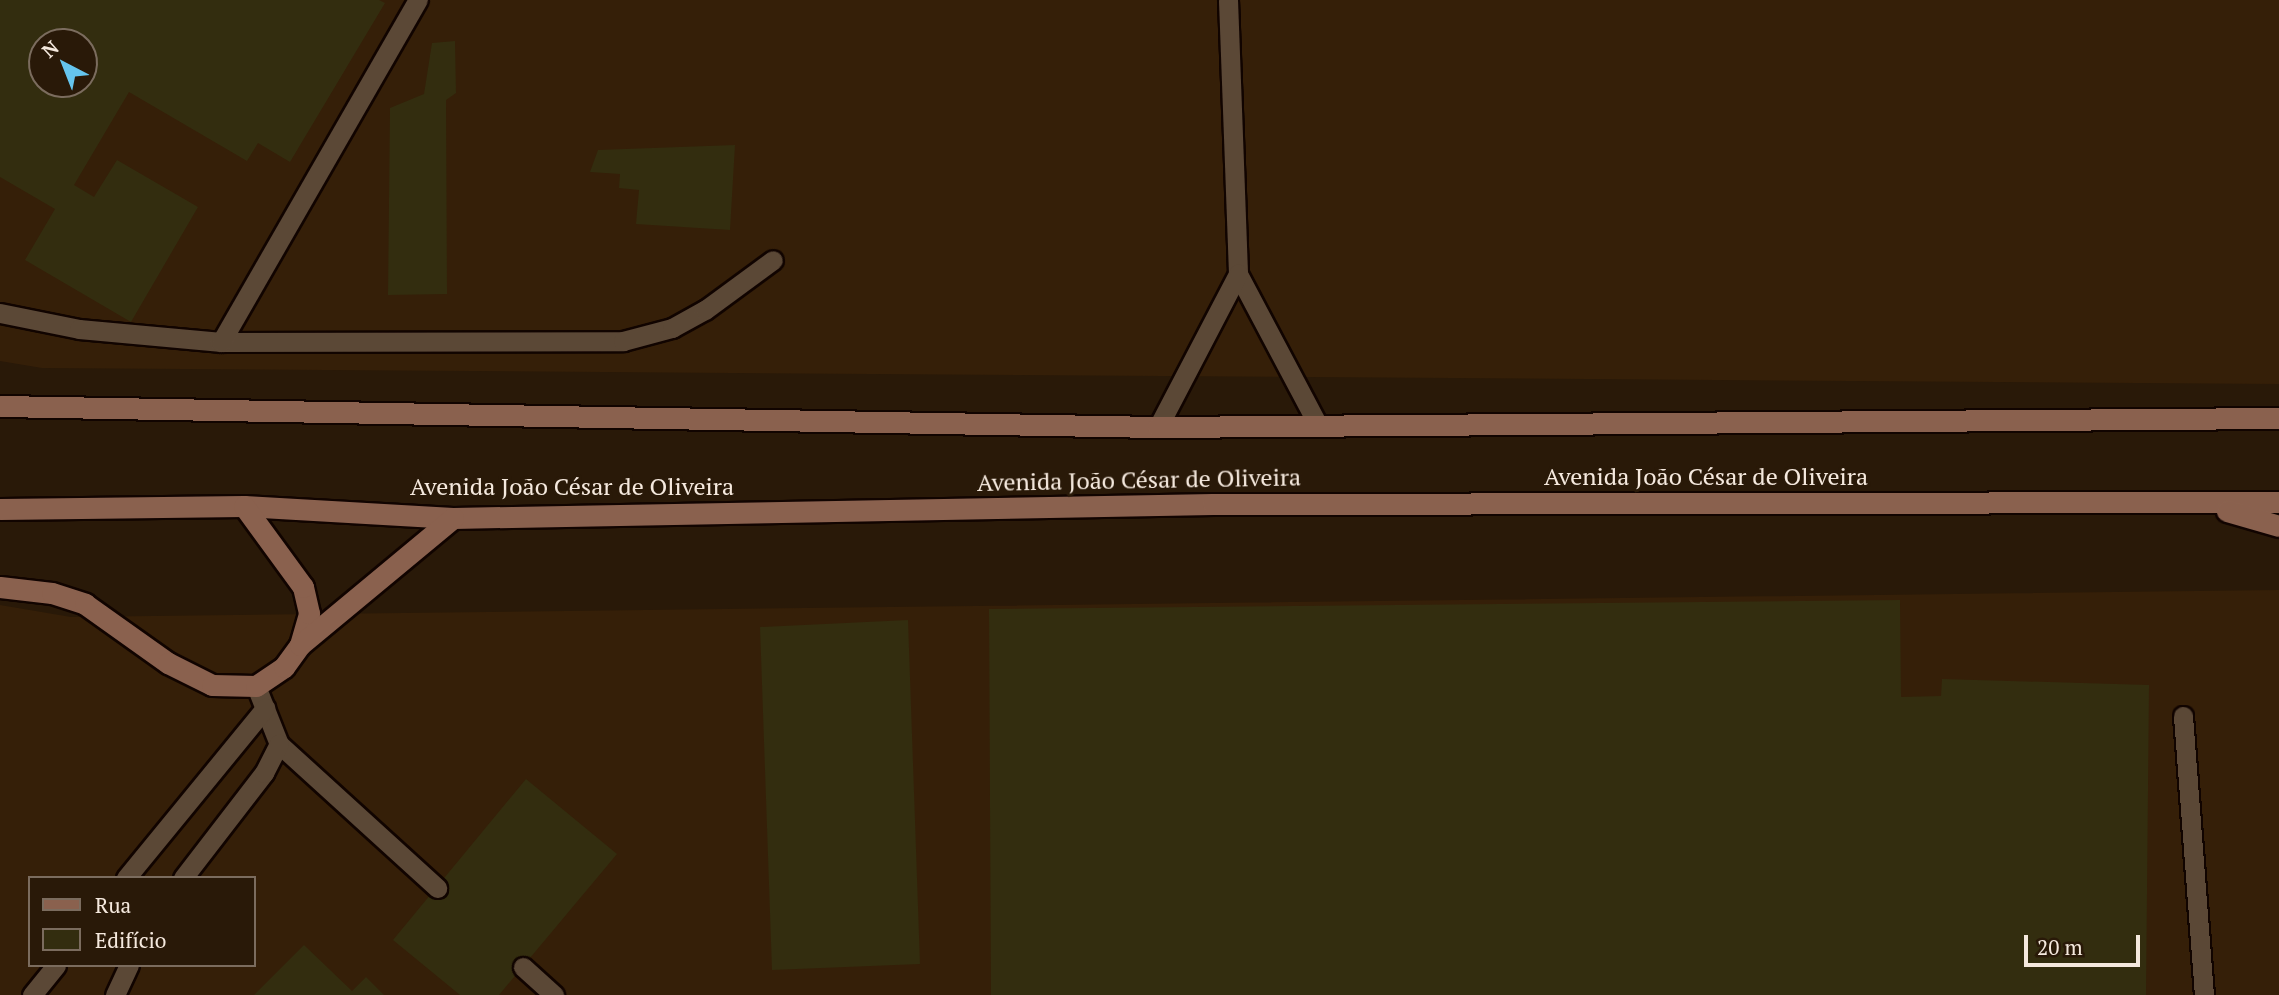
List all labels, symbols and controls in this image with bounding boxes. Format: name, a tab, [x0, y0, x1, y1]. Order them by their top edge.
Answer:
north arrow	[28, 28, 98, 98]
text: N	[36, 34, 64, 63]
street label: Avenida João César de Oliveira	[977, 463, 1301, 497]
street label: Avenida João César de Oliveira	[1544, 463, 1868, 491]
street label: Avenida João César de Oliveira	[410, 473, 734, 501]
legend	[28, 876, 256, 967]
text: Rua	[95, 891, 131, 919]
scale bar	[2027, 922, 2142, 966]
text: Edifício	[95, 926, 166, 954]
text: 20 m	[2037, 933, 2083, 961]

